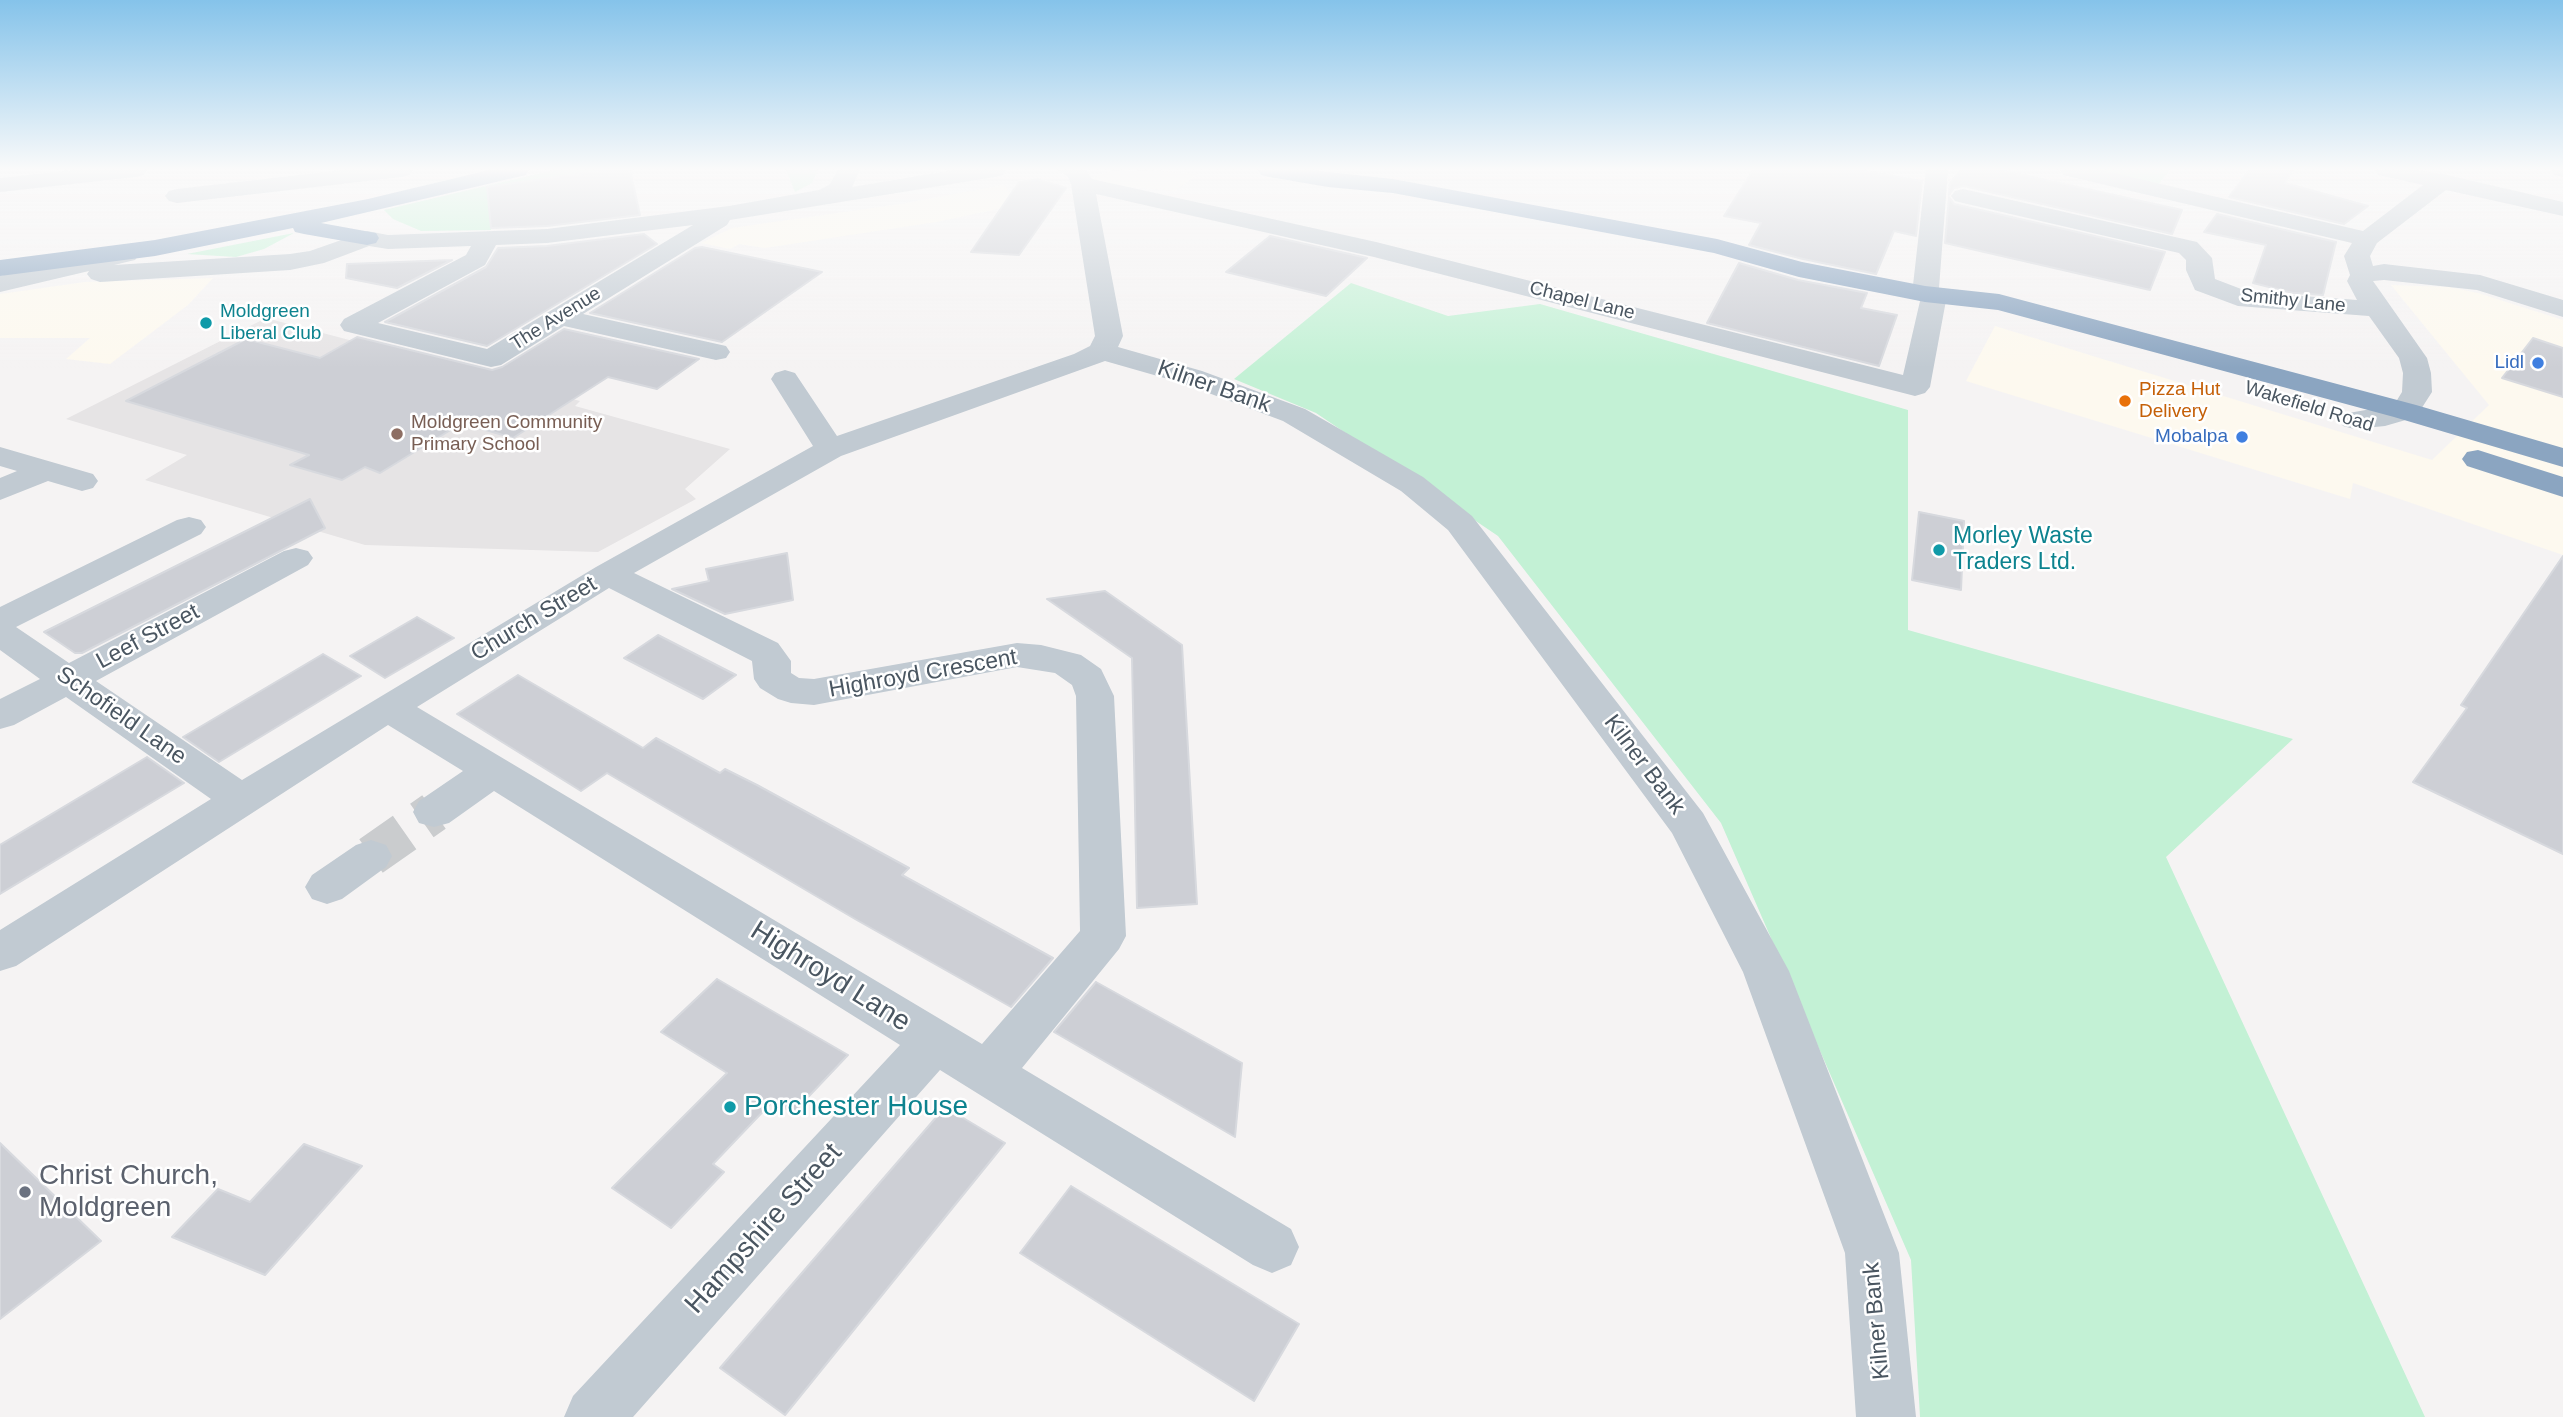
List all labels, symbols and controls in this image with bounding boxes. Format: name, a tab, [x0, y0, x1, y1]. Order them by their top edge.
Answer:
street label: Chapel Lane	[1527, 277, 1637, 325]
street label: The Avenue	[507, 282, 605, 356]
street label: Smithy Lane	[2239, 284, 2347, 318]
place label: Moldgreen Liberal Club	[220, 301, 321, 345]
marker: Moldgreen Liberal Club	[198, 315, 214, 331]
place label: Lidl	[2494, 352, 2524, 374]
street label: Kilner Bank	[1154, 355, 1274, 419]
marker: Lidl	[2530, 355, 2546, 371]
street label: Wakefield Road	[2242, 377, 2376, 437]
place label: Pizza Hut Delivery	[2139, 379, 2220, 423]
marker: Pizza Hut Delivery	[2117, 393, 2133, 409]
place label: Moldgreen Community Primary School	[411, 412, 602, 456]
marker: Moldgreen Community Primary School	[389, 426, 405, 442]
place label: Mobalpa	[2155, 426, 2228, 448]
marker: Mobalpa	[2234, 429, 2250, 445]
place label: Morley Waste Traders Ltd.	[1953, 523, 2093, 577]
marker: Morley Waste Traders Ltd.	[1931, 542, 1947, 558]
street label: Church Street	[466, 571, 602, 667]
street label: Leef Street	[92, 598, 204, 676]
street label: Highroyd Crescent	[827, 644, 1019, 704]
street label: Schofield Lane	[51, 661, 191, 771]
street label: Kilner Bank	[1598, 710, 1690, 820]
street label: Highroyd Lane	[744, 914, 916, 1040]
place label: Porchester House	[744, 1090, 968, 1124]
marker: Porchester House	[722, 1099, 738, 1115]
street label: Hampshire Street	[679, 1137, 849, 1321]
place label: Christ Church, Moldgreen	[39, 1159, 218, 1225]
marker: Christ Church, Moldgreen	[17, 1184, 33, 1200]
street label: Kilner Bank	[1858, 1261, 1896, 1381]

